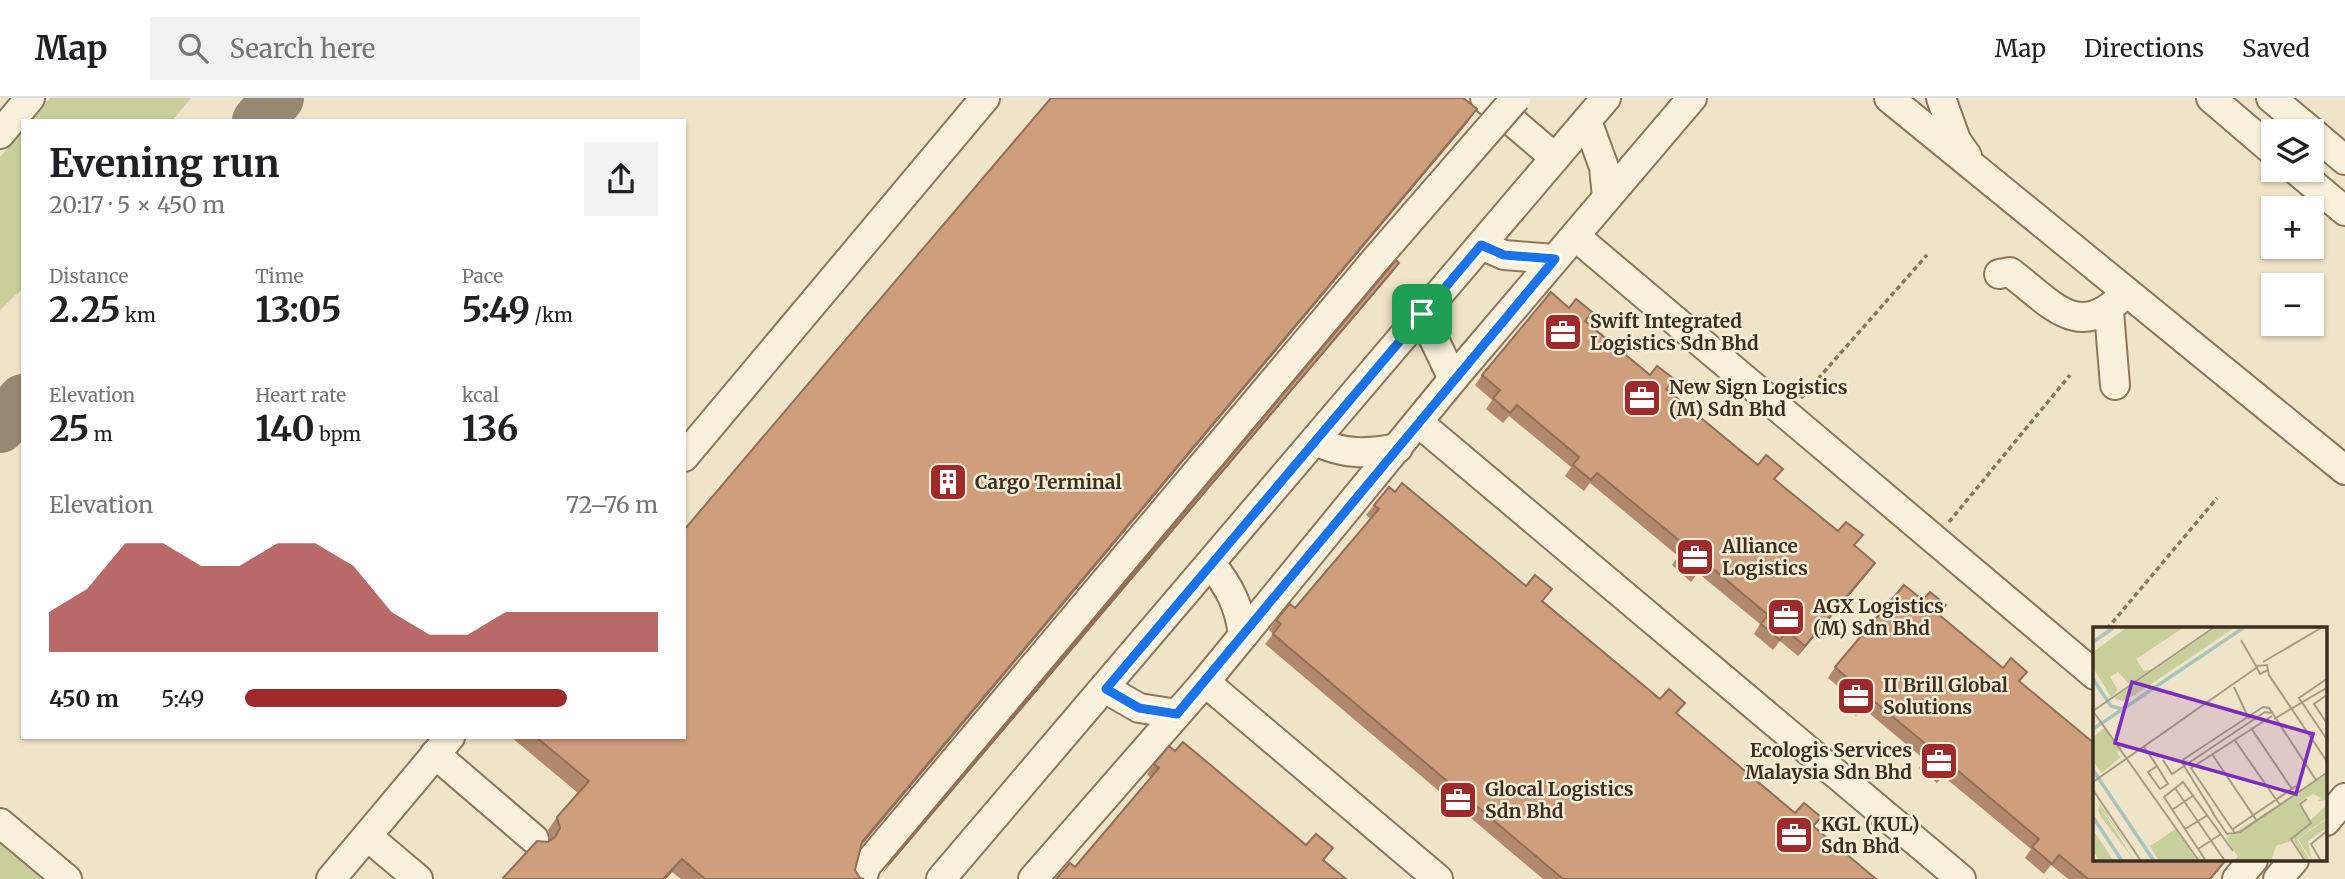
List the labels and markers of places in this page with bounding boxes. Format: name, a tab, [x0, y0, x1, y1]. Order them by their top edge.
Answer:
pin	[1392, 284, 1452, 344]
place label: Swift Integrated Logistics Sdn Bhd	[1590, 309, 1759, 355]
office icon: Swift Integrated Logistics Sdn Bhd	[1542, 311, 1584, 353]
place label: New Sign Logistics (M) Sdn Bhd	[1669, 375, 1848, 421]
office icon: New Sign Logistics (M) Sdn Bhd	[1621, 377, 1663, 419]
building icon: Cargo Terminal	[927, 461, 969, 503]
place label: Cargo Terminal	[975, 470, 1122, 494]
place label: Alliance Logistics	[1721, 534, 1808, 580]
office icon: Alliance Logistics	[1674, 536, 1716, 578]
place label: AGX Logistics (M) Sdn Bhd	[1812, 594, 1944, 640]
office icon: AGX Logistics (M) Sdn Bhd	[1765, 596, 1807, 638]
place label: II Brill Global Solutions	[1883, 673, 2008, 719]
office icon: II Brill Global Solutions	[1835, 675, 1877, 717]
place label: Ecologis Services Malaysia Sdn Bhd	[1745, 738, 1912, 784]
office icon: Ecologis Services Malaysia Sdn Bhd	[1918, 740, 1960, 782]
place label: Glocal Logistics Sdn Bhd	[1485, 777, 1634, 823]
office icon: Glocal Logistics Sdn Bhd	[1437, 779, 1479, 821]
place label: KGL (KUL) Sdn Bhd	[1821, 812, 1919, 858]
office icon: KGL (KUL) Sdn Bhd	[1773, 814, 1815, 856]

